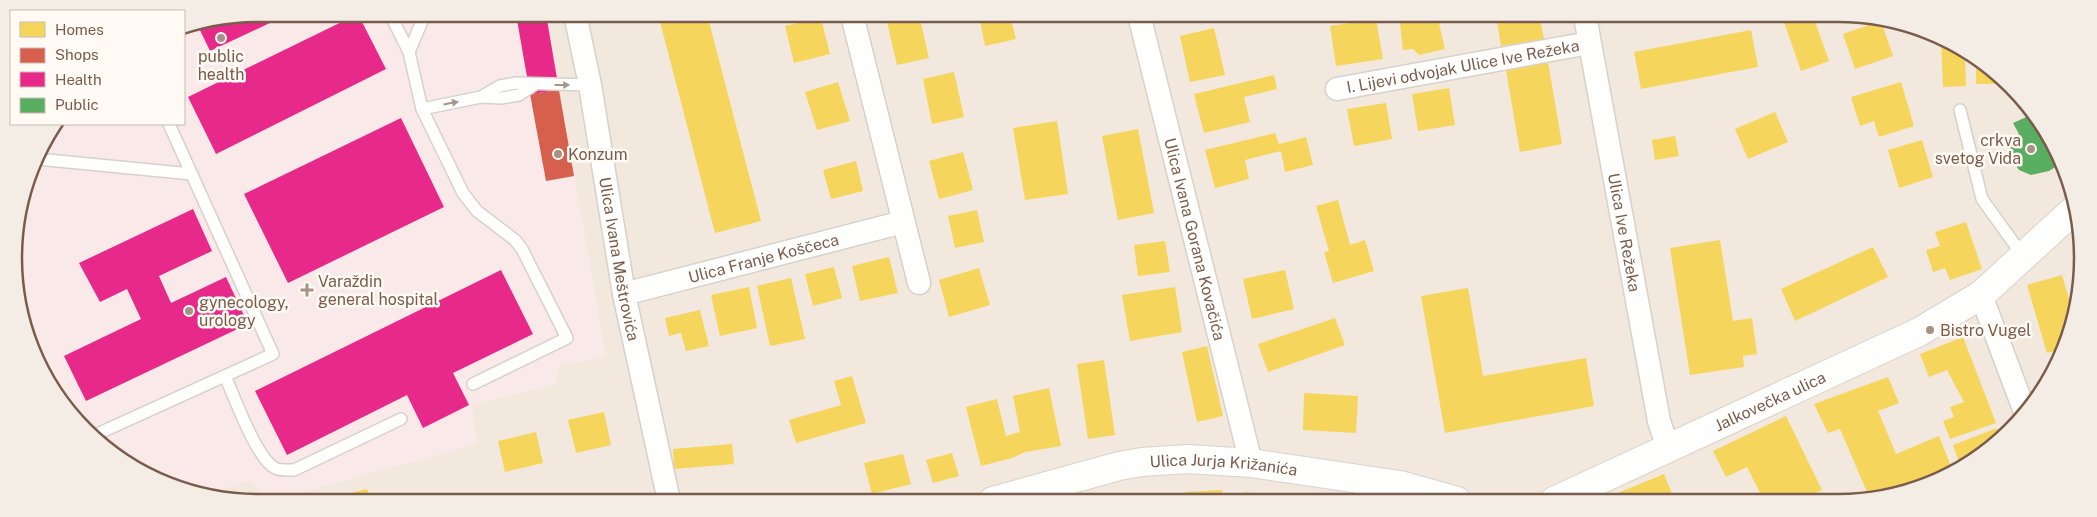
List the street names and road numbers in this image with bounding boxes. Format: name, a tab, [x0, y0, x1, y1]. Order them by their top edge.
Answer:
street label: I. Lijevi odvojak Ulice Ive Režeka	[1345, 36, 1581, 97]
street label: Ulica Ivana Gorana Kovačića	[1160, 136, 1229, 343]
street label: Ulica Ive Režeka	[1604, 172, 1644, 293]
street label: Ulica Ivana Meštrovića	[595, 176, 643, 343]
street label: Ulica Franje Koščeca	[686, 230, 841, 287]
street label: Jalkovečka ulica	[1712, 368, 1829, 435]
street label: Ulica Jurja Križanića	[1149, 450, 1299, 480]

